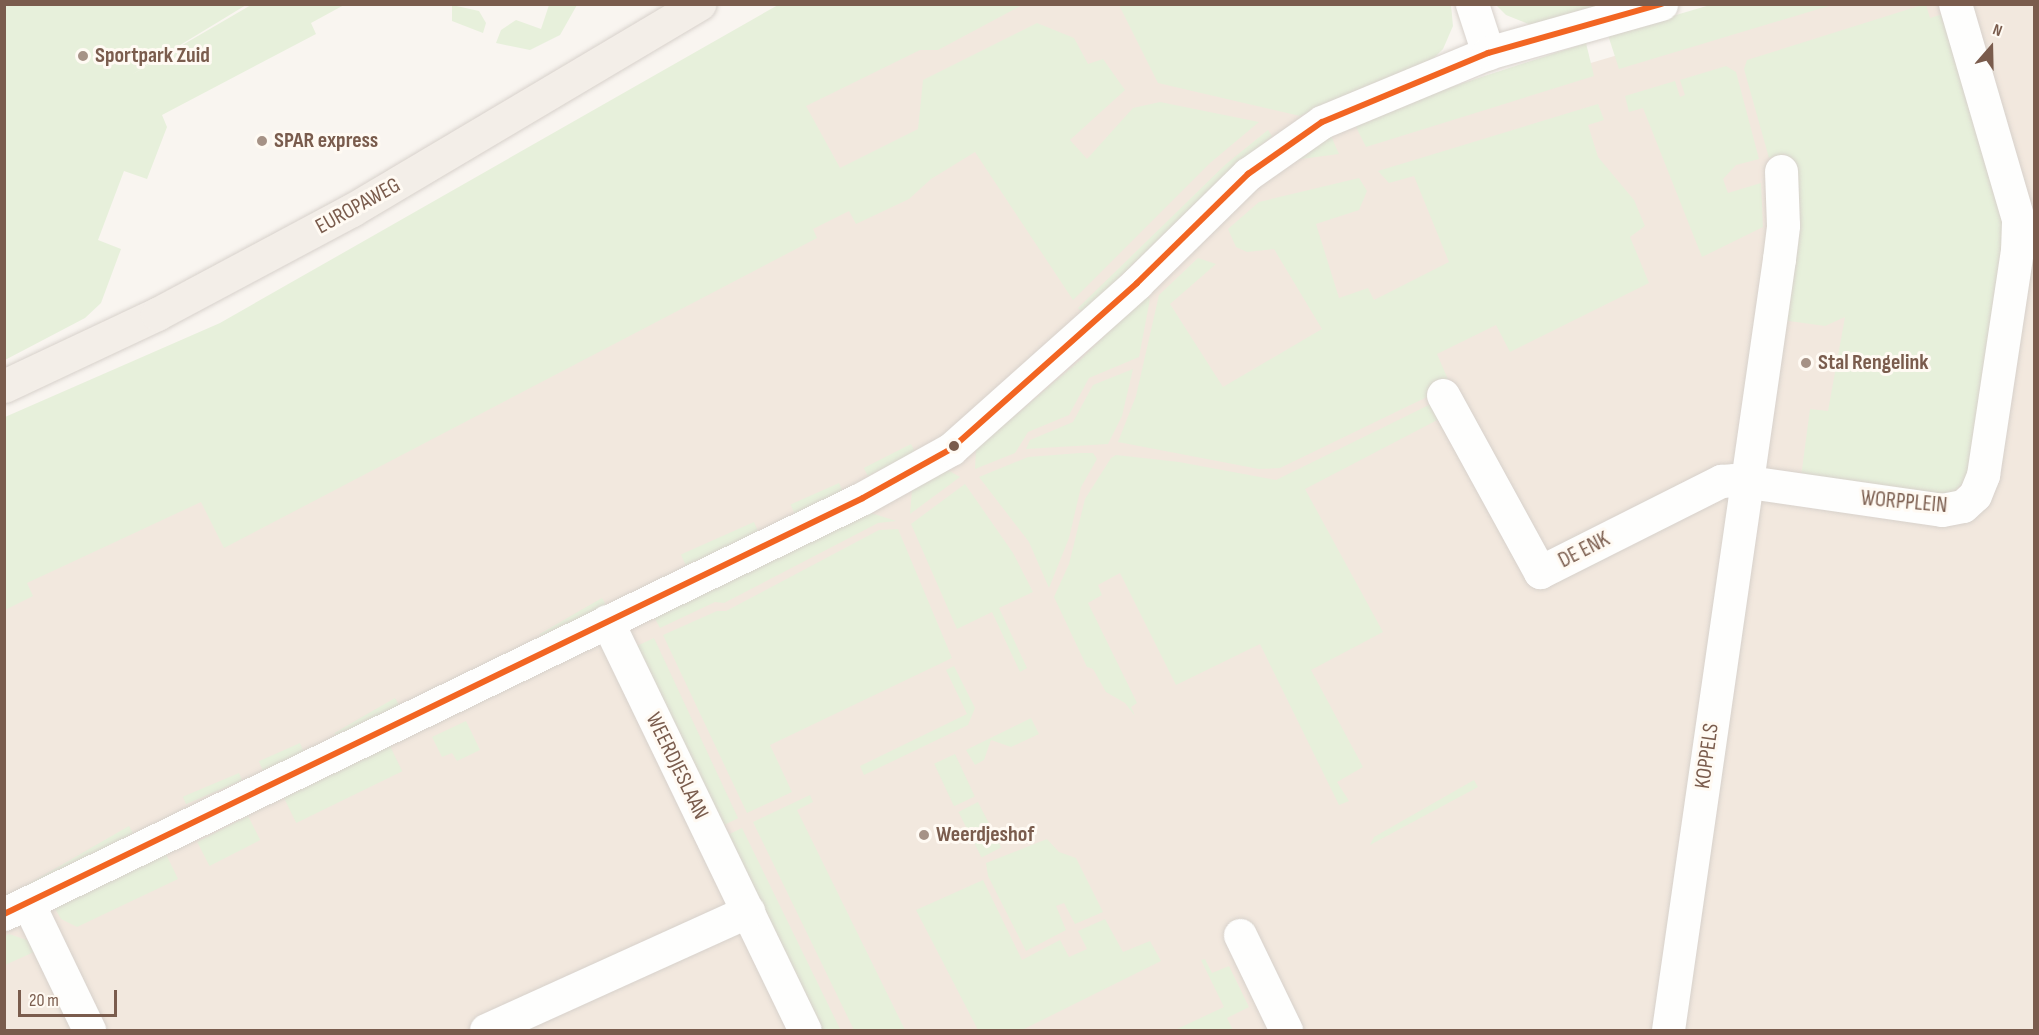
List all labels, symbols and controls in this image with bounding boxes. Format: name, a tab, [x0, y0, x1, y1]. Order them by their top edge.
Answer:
north arrow	[1961, 18, 2021, 78]
text: N	[1990, 20, 2005, 41]
place label: Sportpark Zuid	[95, 43, 210, 69]
marker: Sportpark Zuid	[76, 49, 90, 63]
place label: SPAR express	[274, 128, 378, 154]
marker: SPAR express	[255, 134, 269, 148]
street label: EUROPAWEG	[311, 172, 405, 240]
place label: Stal Rengelink	[1818, 350, 1929, 376]
marker: Stal Rengelink	[1799, 356, 1813, 370]
unlabelled marker	[948, 440, 960, 452]
street label: WORPPLEIN	[1860, 485, 1948, 519]
street label: DE ENK	[1554, 526, 1614, 574]
street label: WEERDJESLAAN	[640, 708, 714, 824]
street label: KOPPELS	[1689, 722, 1725, 790]
place label: Weerdjeshof	[936, 822, 1034, 848]
marker: Weerdjeshof	[917, 828, 931, 842]
scale bar	[21, 978, 120, 1016]
text: 20 m	[29, 990, 59, 1011]

